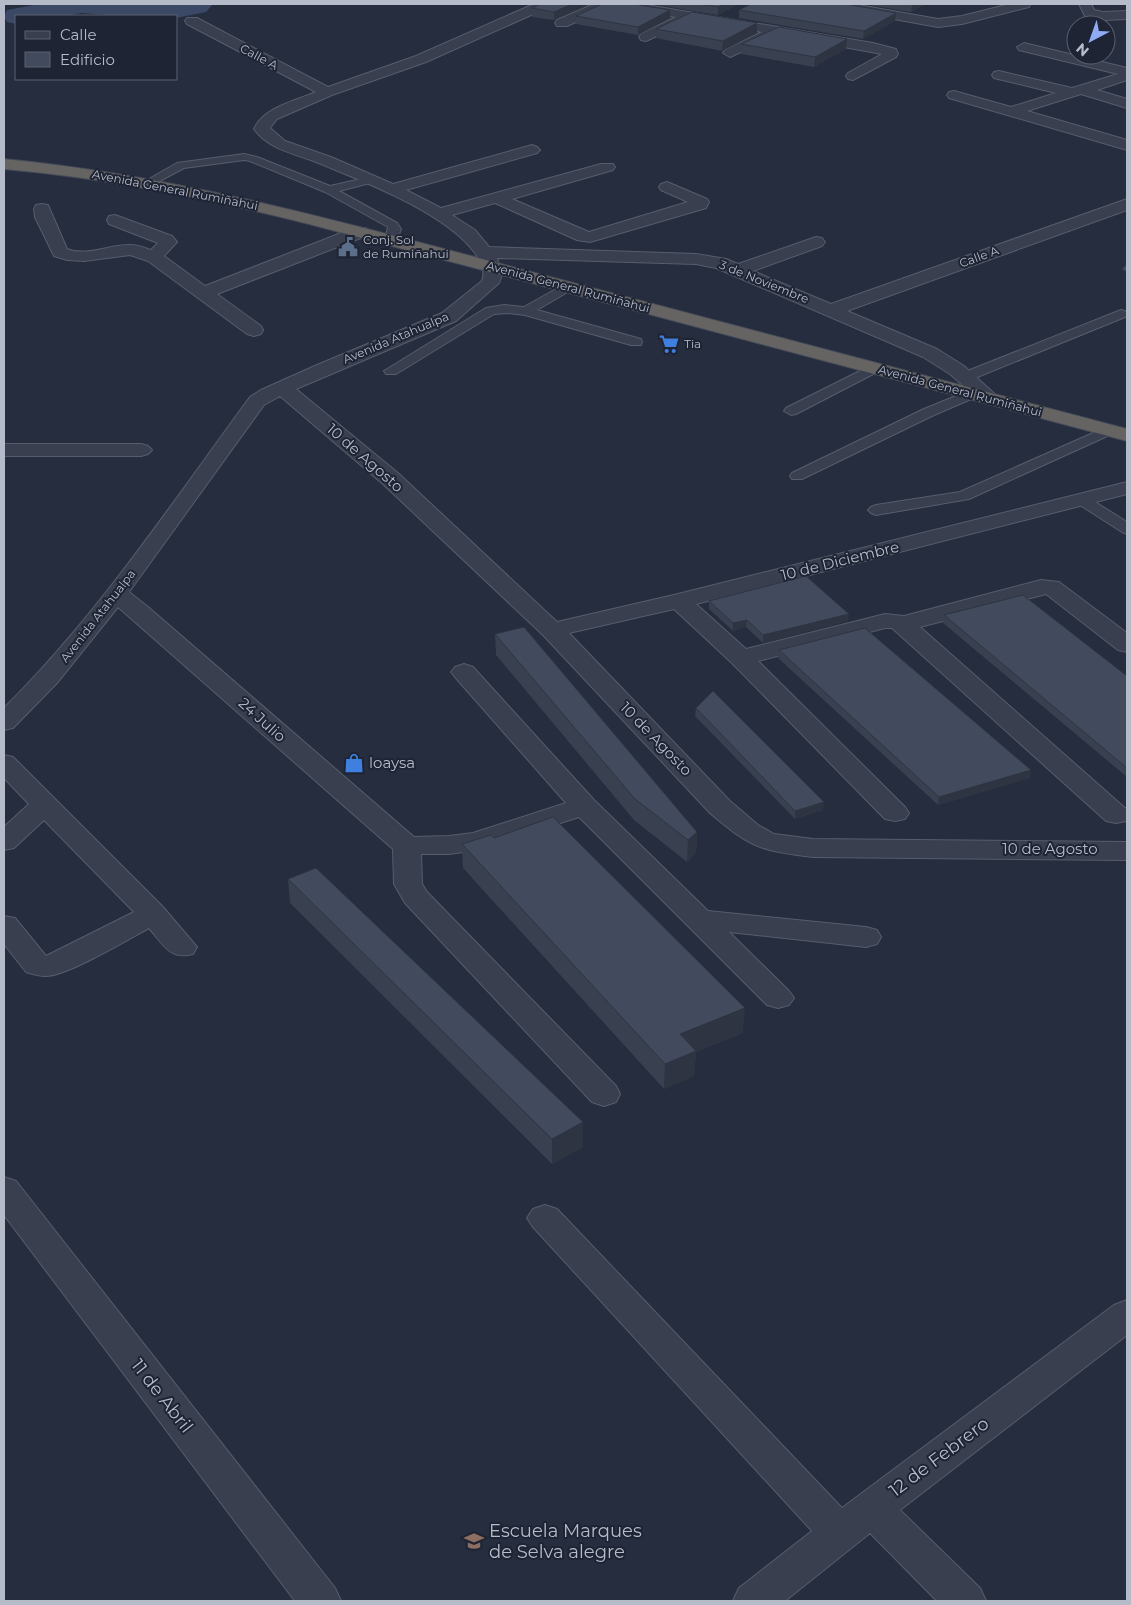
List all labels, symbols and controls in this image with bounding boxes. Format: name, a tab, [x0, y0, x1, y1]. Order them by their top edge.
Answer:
legend	[15, 15, 178, 80]
north arrow	[1066, 15, 1116, 65]
text: Calle	[60, 25, 97, 44]
text: N	[1072, 39, 1093, 60]
street label: Calle A	[238, 40, 281, 73]
text: Edificio	[60, 50, 115, 69]
street label: Avenida General Rumiñahui	[91, 166, 259, 213]
place label: Conj. Sol de Rumiñahui	[363, 232, 449, 261]
public building icon: Conj. Sol de Rumiñahui	[337, 236, 359, 258]
street label: Calle A	[957, 242, 1001, 271]
street label: Avenida General Rumiñahui	[485, 257, 651, 316]
street label: 3 de Noviembre	[717, 257, 811, 306]
street label: Avenida Atahualpa	[341, 308, 451, 367]
supermarket icon: Tia	[658, 333, 680, 355]
place label: Tia	[684, 336, 701, 351]
street label: Avenida General Rumiñahui	[877, 361, 1043, 420]
street label: 10 de Agosto	[323, 419, 408, 496]
street label: 10 de Diciembre	[779, 537, 901, 584]
street label: Avenida Atahualpa	[57, 566, 138, 665]
street label: 24 Julio	[235, 693, 290, 746]
street label: 10 de Agosto	[616, 698, 696, 780]
shop icon: loaysa	[343, 752, 365, 774]
place label: loaysa	[369, 753, 415, 772]
street label: 10 de Agosto	[1002, 839, 1098, 858]
street label: 11 de Abril	[126, 1355, 198, 1437]
street label: 12 de Febrero	[885, 1412, 993, 1502]
place label: Escuela Marques de Selva alegre	[489, 1520, 642, 1563]
school or university icon: Escuela Marques de Selva alegre	[463, 1530, 485, 1552]

